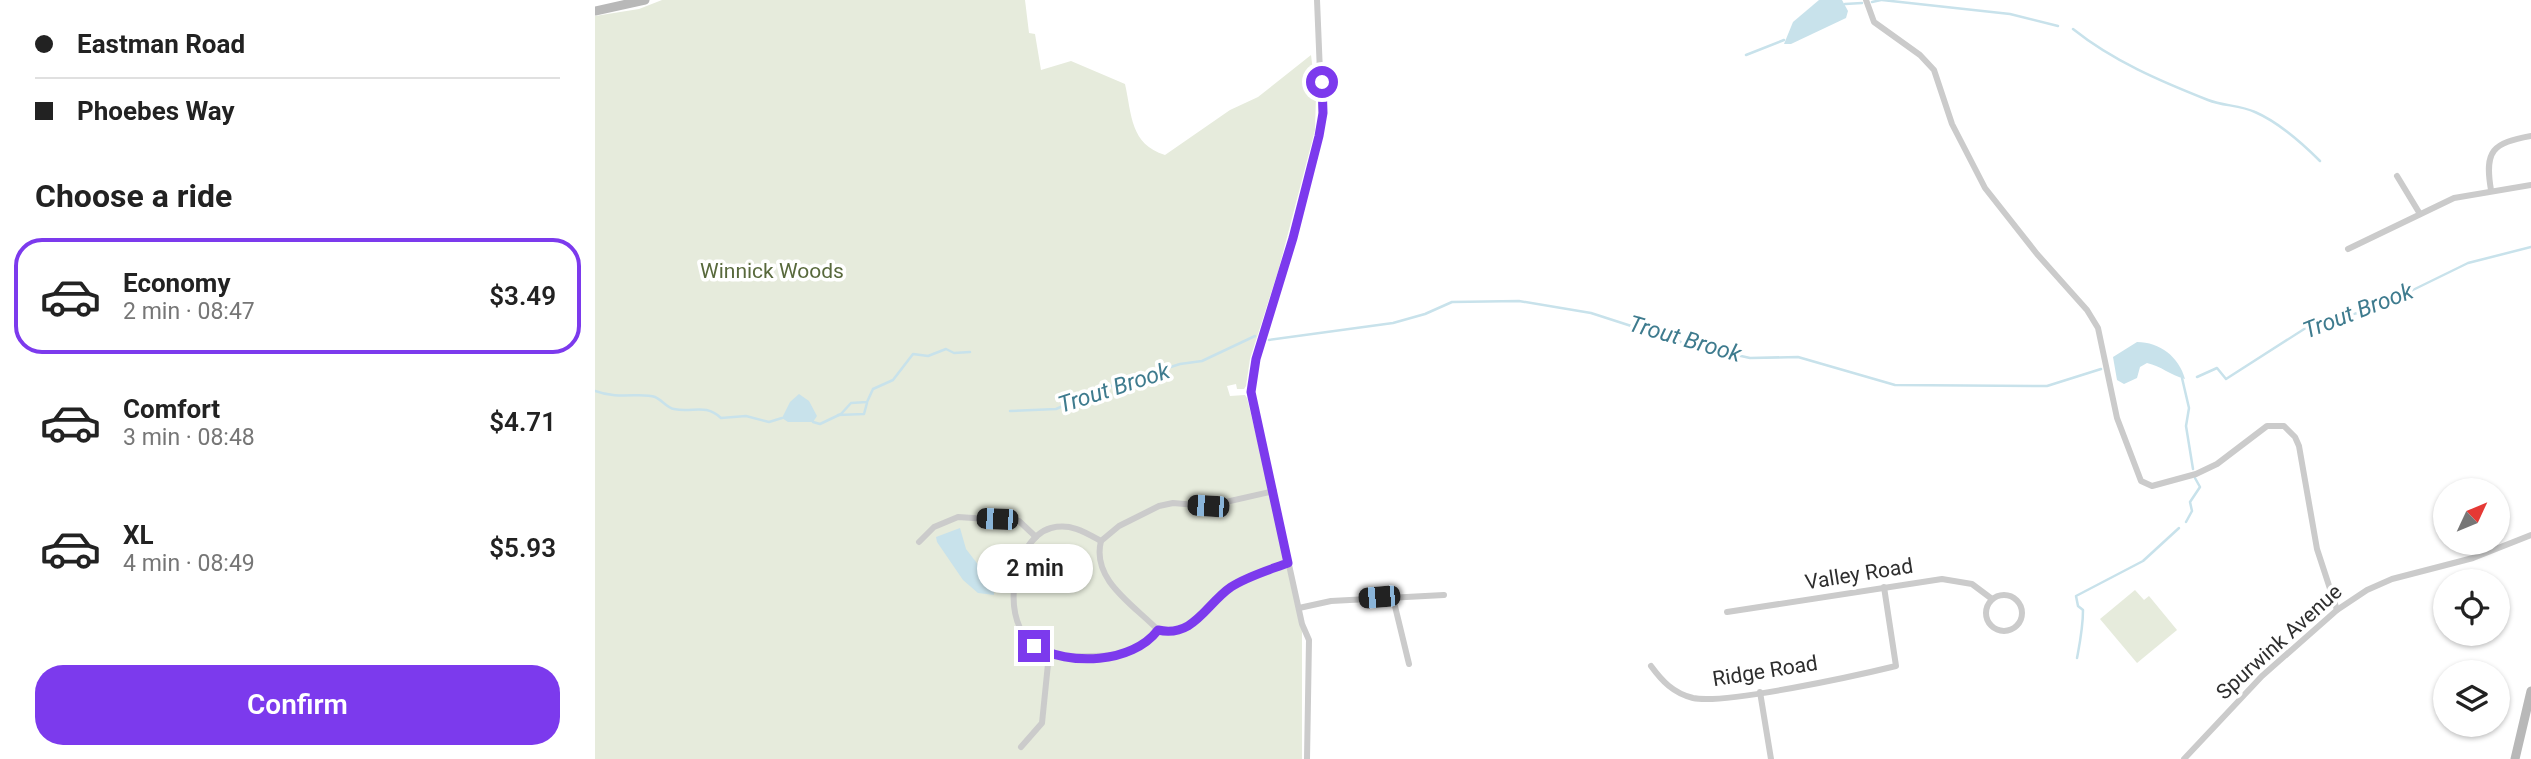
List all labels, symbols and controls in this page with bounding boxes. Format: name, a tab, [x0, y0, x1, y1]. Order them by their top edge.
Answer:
text: Eastman Road	[77, 29, 245, 59]
route start	[1306, 66, 1338, 98]
text: Phoebes Way	[77, 96, 235, 126]
text: Choose a ride	[35, 177, 232, 215]
park label: Winnick Woods	[700, 259, 844, 283]
icon: car	[39, 265, 102, 328]
text: Economy	[123, 268, 230, 298]
water label: Trout Brook	[2299, 277, 2418, 344]
text: $3.49	[489, 281, 556, 311]
text: 2 min · 08:47	[123, 298, 255, 325]
water label: Trout Brook	[1626, 310, 1745, 368]
water label: Trout Brook	[1055, 357, 1174, 419]
icon: car	[39, 391, 102, 454]
text: Comfort	[123, 394, 220, 424]
text: $4.71	[489, 407, 556, 437]
text: 3 min · 08:48	[123, 424, 255, 451]
north arrow	[2433, 478, 2509, 555]
map controls	[2433, 478, 2510, 737]
car	[1187, 494, 1230, 518]
car	[976, 508, 1019, 530]
icon: car	[39, 517, 102, 580]
text: XL	[123, 520, 154, 550]
text: $5.93	[489, 533, 556, 563]
callout: 2 min	[976, 544, 1092, 594]
text: 4 min · 08:49	[123, 550, 255, 577]
street label: Valley Road	[1803, 554, 1915, 594]
text: 2 min	[1006, 555, 1064, 582]
button: locate	[2433, 569, 2510, 646]
street label: Spurwink Avenue	[2211, 580, 2347, 704]
car	[1358, 585, 1401, 609]
route end	[1018, 630, 1050, 662]
street label: Ridge Road	[1711, 651, 1819, 691]
button: layers	[2433, 660, 2510, 737]
button: Confirm	[35, 665, 560, 745]

